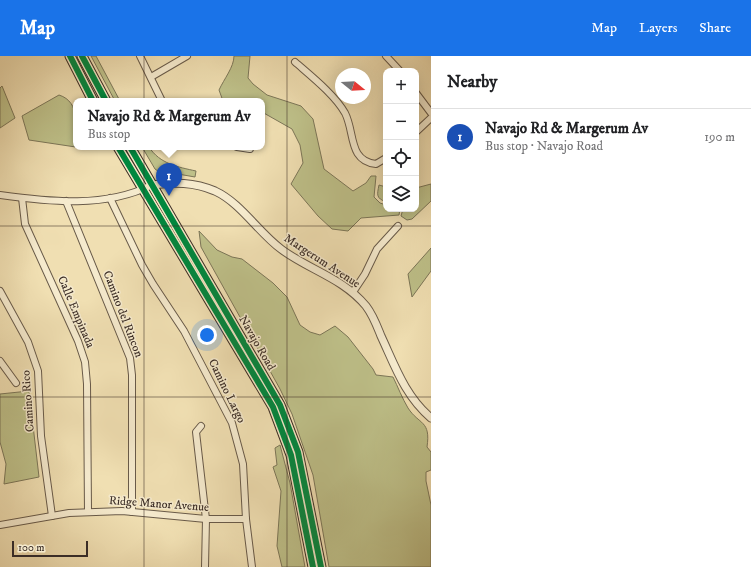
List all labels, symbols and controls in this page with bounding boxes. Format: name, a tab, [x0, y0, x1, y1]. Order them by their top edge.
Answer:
text: Map	[20, 17, 55, 40]
text: Map	[591, 19, 617, 37]
text: Layers	[639, 19, 677, 37]
text: Share	[699, 19, 731, 37]
north arrow	[335, 68, 371, 104]
map controls	[383, 68, 419, 212]
button: +	[383, 68, 419, 104]
text: Nearby	[447, 71, 497, 93]
popup	[73, 98, 265, 150]
button: −	[383, 104, 419, 140]
text: Navajo Rd & Margerum Av	[87, 107, 251, 126]
text: Navajo Rd & Margerum Av	[485, 119, 648, 138]
text: Bus stop	[87, 126, 130, 142]
text: 1	[458, 129, 462, 145]
text: 190 m	[704, 129, 735, 145]
text: Bus stop · Navajo Road	[485, 138, 603, 154]
button: locate	[383, 140, 419, 176]
pin: 1	[156, 163, 182, 196]
button: layers	[383, 176, 419, 212]
street label: Margerum Avenue	[281, 231, 363, 291]
street label: Camino del Rincon	[100, 269, 147, 360]
street label: Calle Empinada	[54, 274, 98, 351]
street label: Navajo Road	[235, 313, 279, 373]
your location	[197, 325, 217, 345]
street label: Camino Largo	[205, 356, 249, 426]
street label: Camino Rico	[18, 369, 38, 432]
street label: Ridge Manor Avenue	[109, 493, 210, 515]
scale bar	[12, 539, 88, 558]
text: 100 m	[18, 541, 44, 555]

